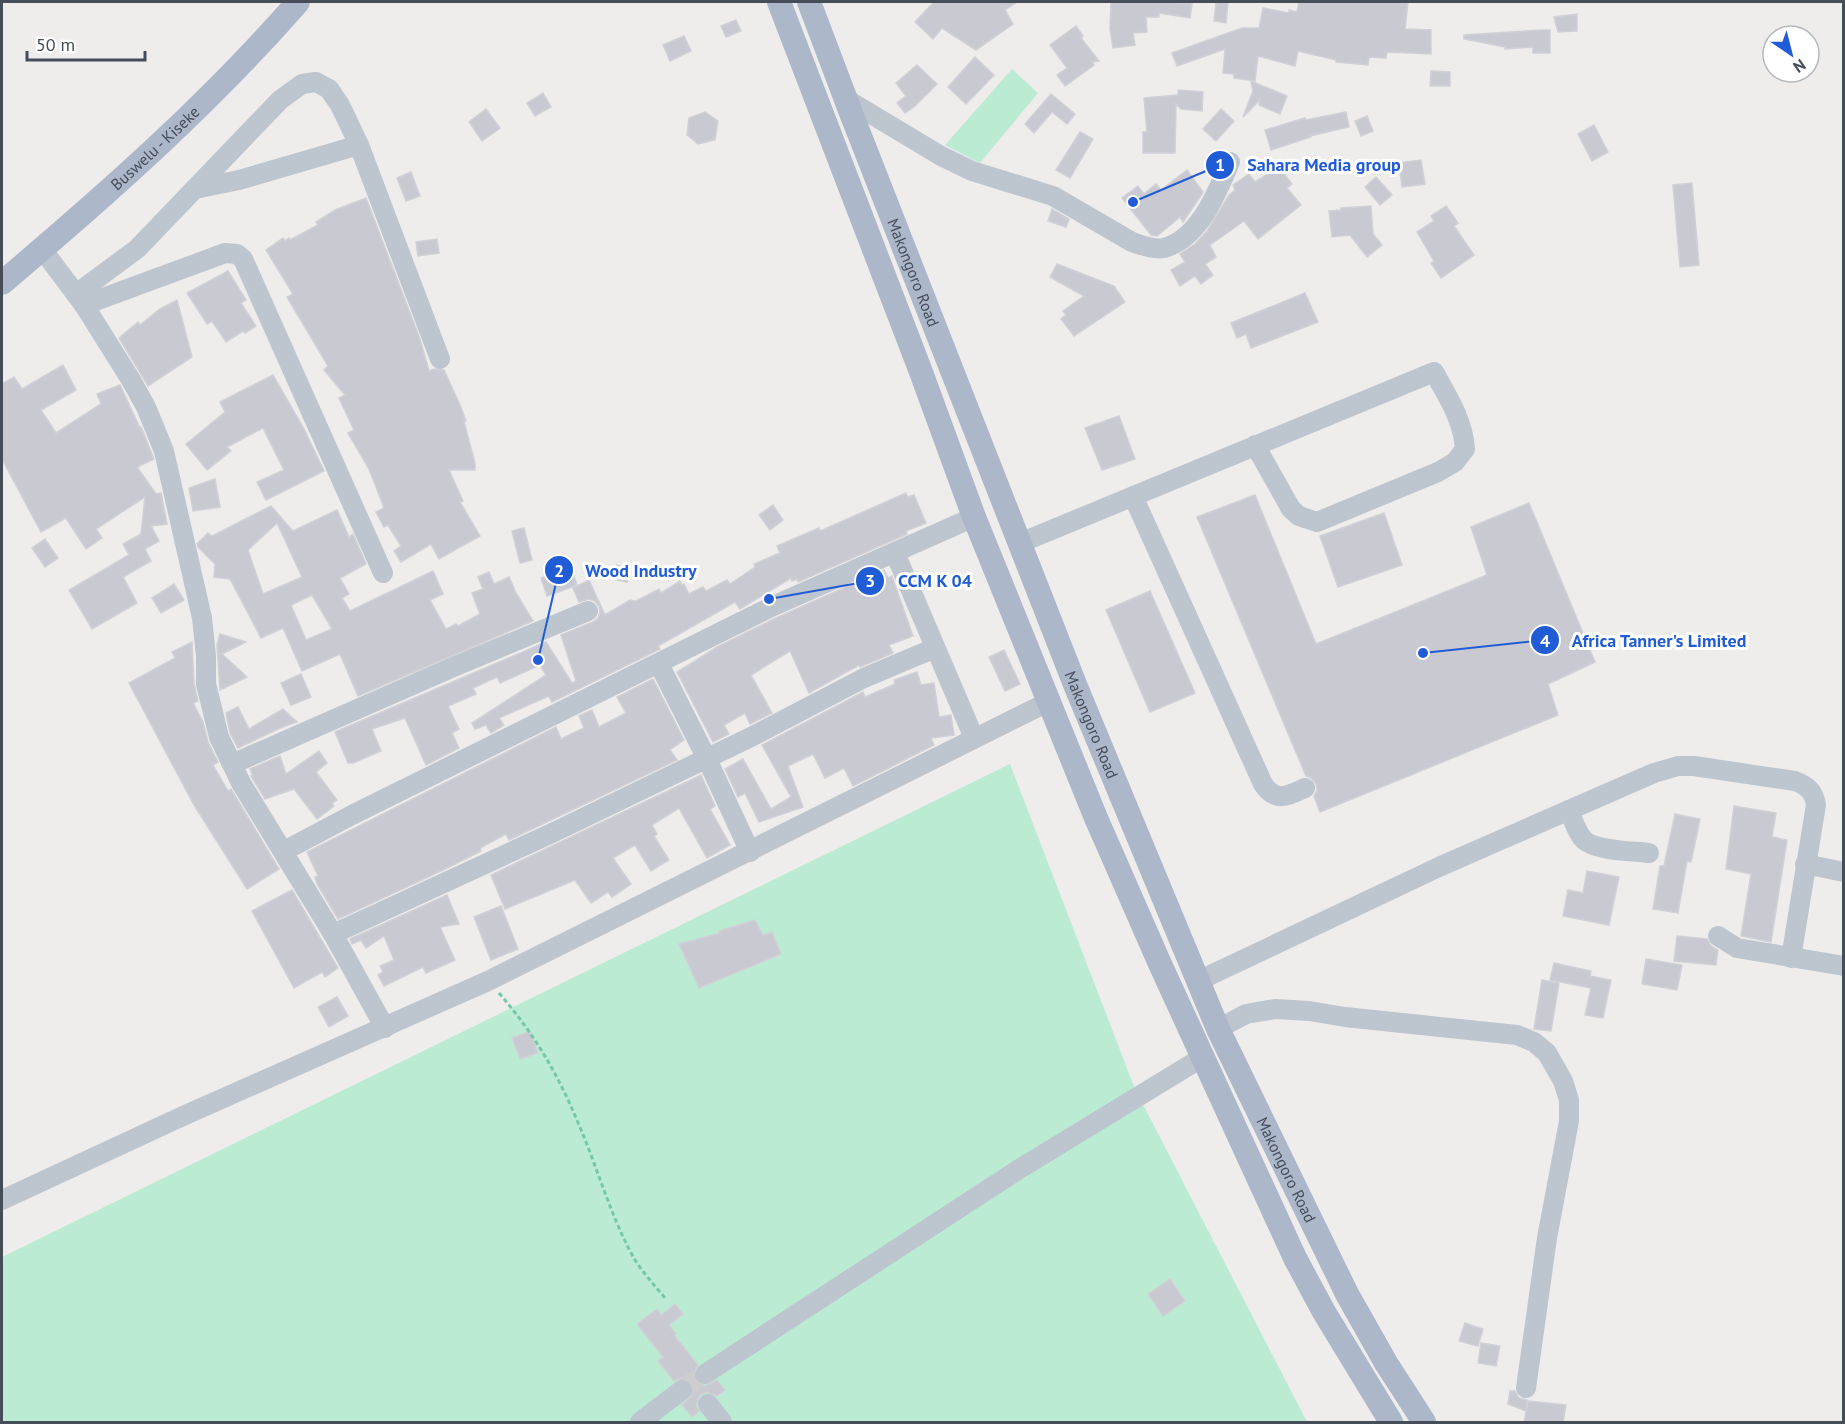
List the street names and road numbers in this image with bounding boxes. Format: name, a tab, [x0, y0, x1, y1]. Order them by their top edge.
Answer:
street label: Buswelu - Kiseke	[106, 102, 203, 194]
street label: Makongoro Road	[883, 215, 944, 330]
street label: Makongoro Road	[1061, 668, 1123, 782]
street label: Makongoro Road	[1252, 1114, 1321, 1226]

